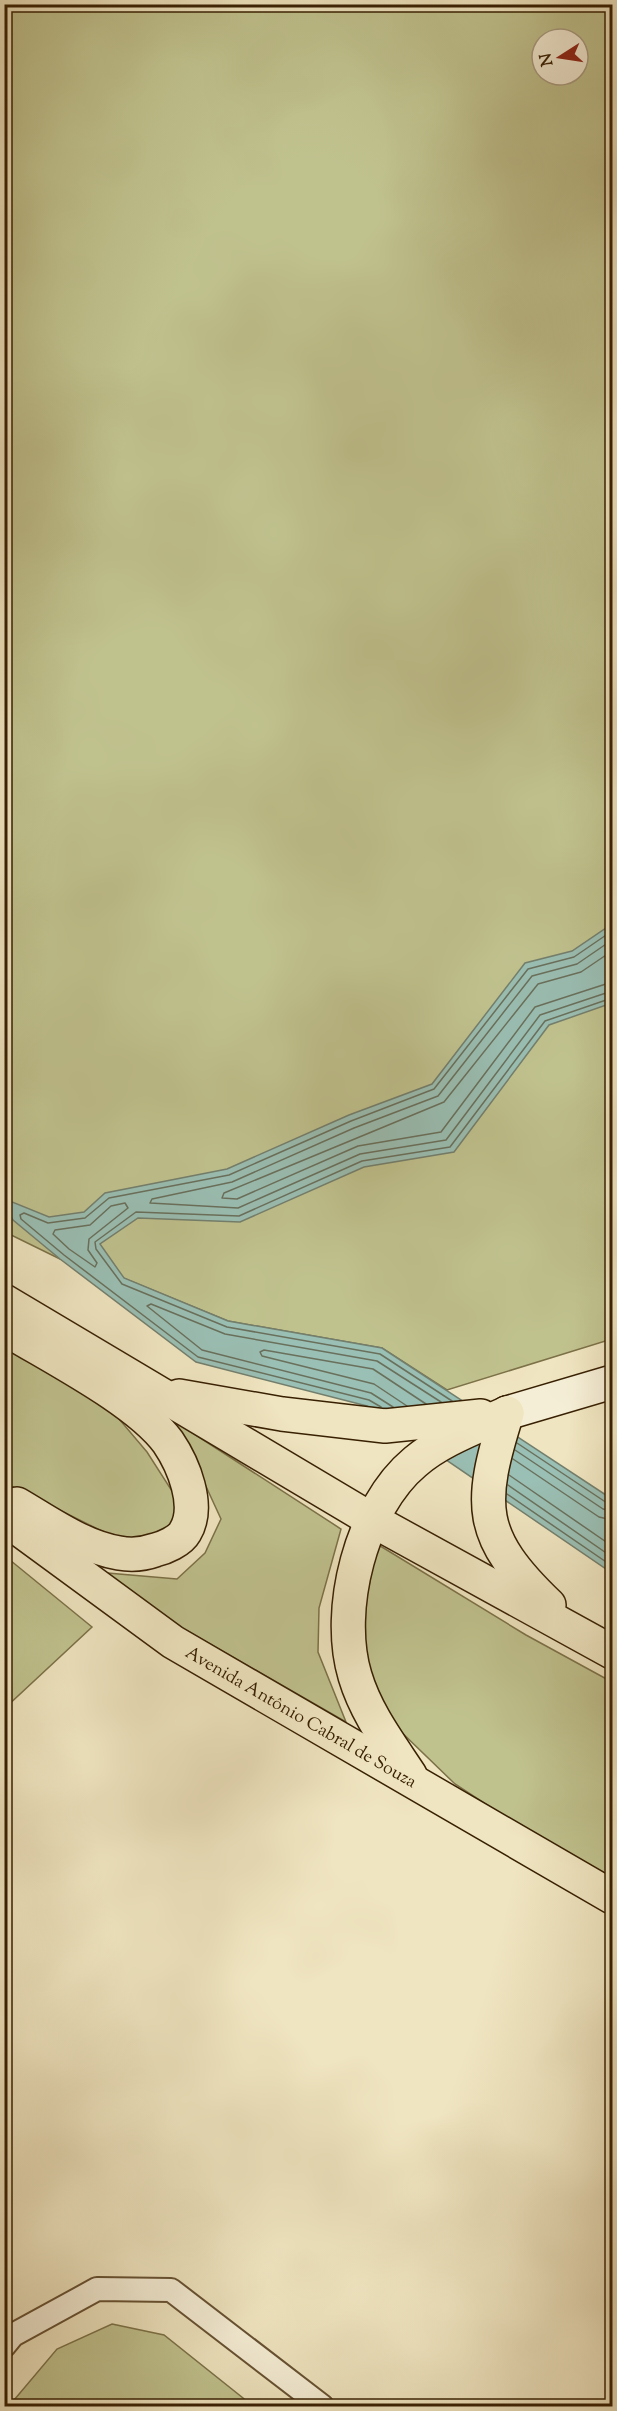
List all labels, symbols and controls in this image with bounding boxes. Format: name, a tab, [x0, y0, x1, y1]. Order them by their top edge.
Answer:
north arrow	[530, 27, 590, 87]
text: N	[535, 51, 560, 68]
street label: Avenida Antônio Cabral de Souza	[180, 1641, 421, 1796]

